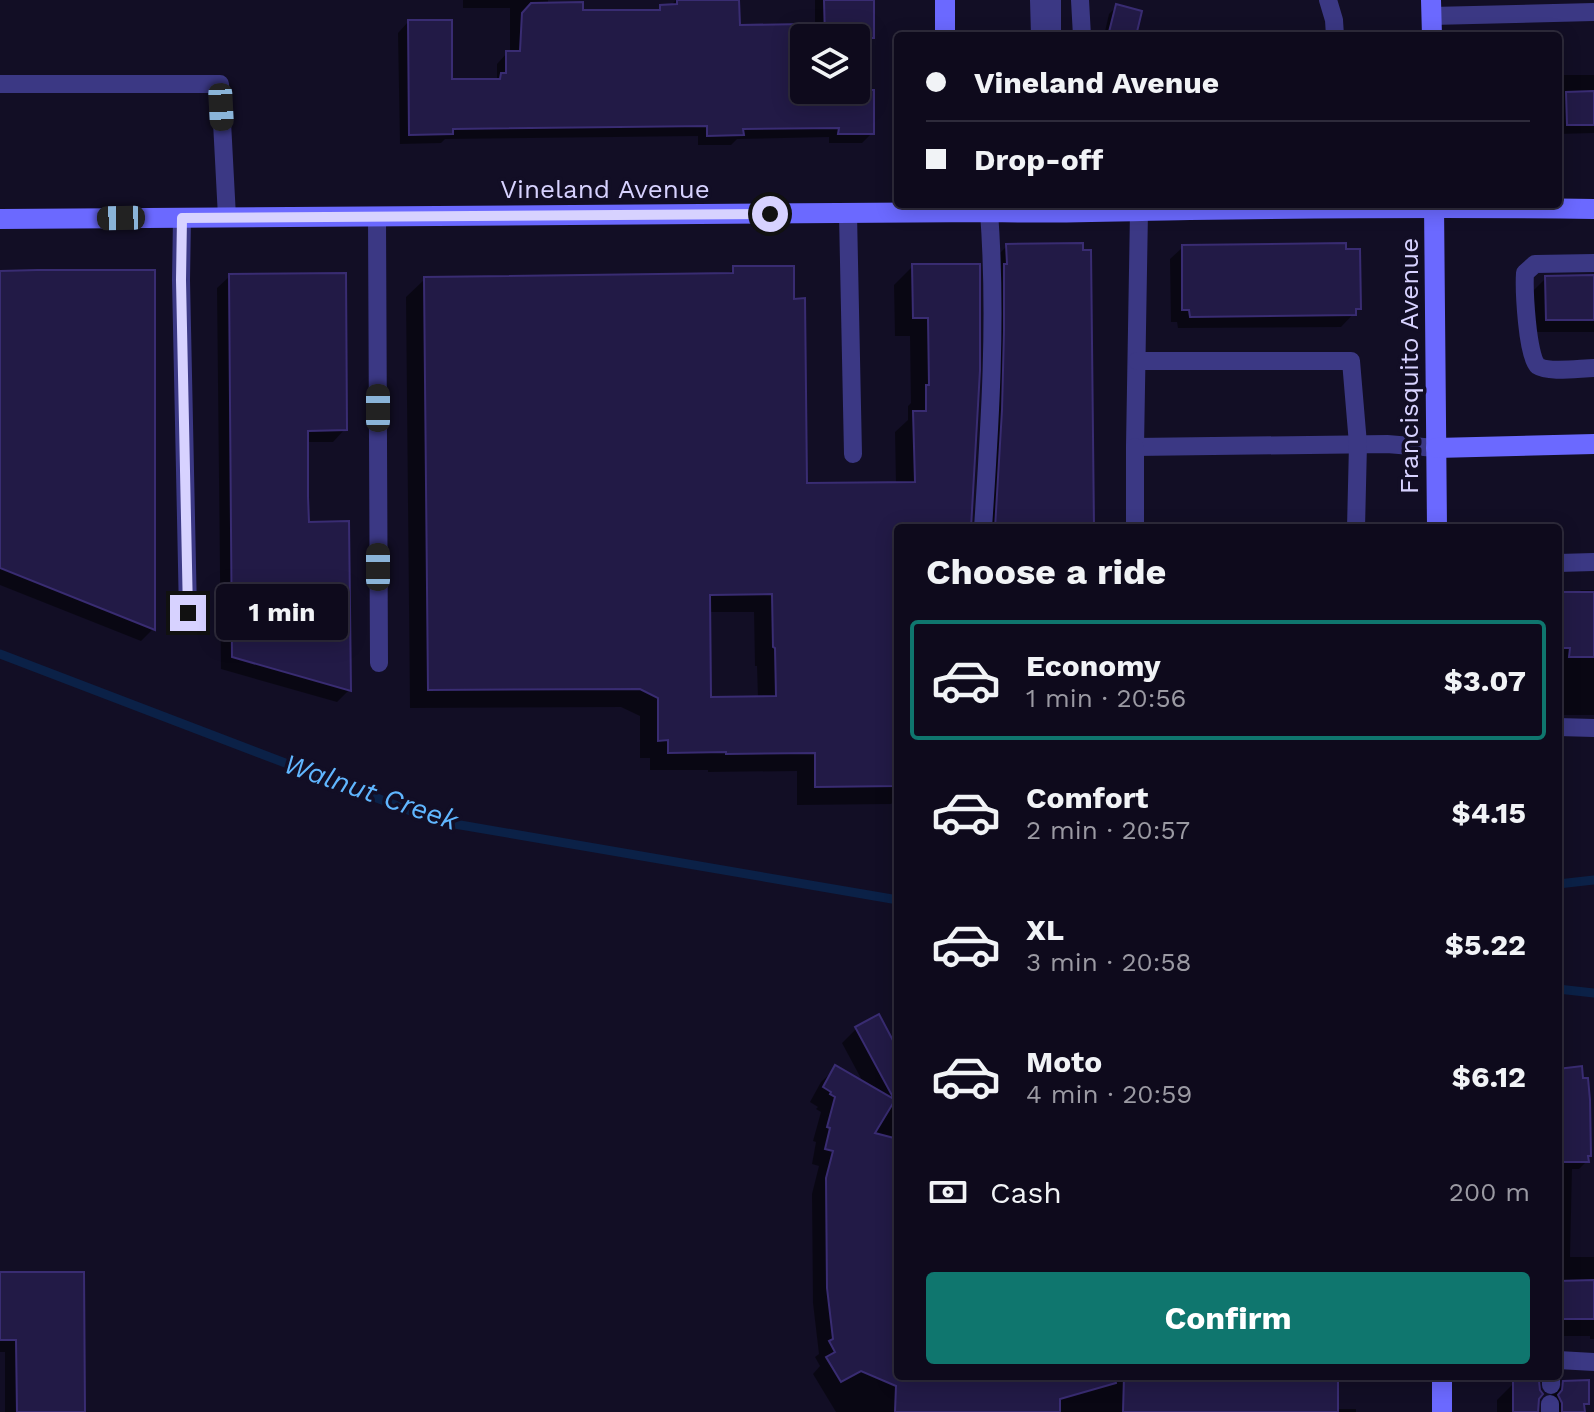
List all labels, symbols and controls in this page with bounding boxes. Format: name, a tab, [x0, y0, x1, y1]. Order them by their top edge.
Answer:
map controls	[790, 24, 870, 104]
button: layers	[790, 24, 870, 104]
text: Vineland Avenue	[974, 65, 1219, 100]
car	[208, 82, 234, 132]
text: Drop-off	[974, 142, 1103, 177]
street label: Vineland Avenue	[500, 174, 710, 204]
route start	[752, 196, 788, 232]
car	[97, 206, 145, 230]
street label: Francisquito Avenue	[1394, 238, 1424, 494]
car	[366, 384, 390, 432]
car	[366, 543, 390, 591]
text: Choose a ride	[926, 551, 1166, 593]
callout: 1 min	[216, 585, 348, 641]
route end	[170, 595, 206, 631]
text: 1 min	[249, 597, 315, 627]
icon: car	[930, 644, 1002, 716]
text: Economy	[1026, 648, 1161, 683]
text: $3.07	[1444, 663, 1526, 698]
text: 1 min · 20:56	[1026, 683, 1186, 713]
water label: Walnut Creek	[280, 747, 463, 837]
icon: car	[930, 776, 1002, 848]
text: Comfort	[1026, 780, 1148, 815]
text: $4.15	[1451, 795, 1526, 830]
text: 2 min · 20:57	[1026, 815, 1190, 845]
icon: car	[930, 908, 1002, 980]
text: XL	[1026, 912, 1064, 947]
text: $5.22	[1445, 927, 1526, 962]
text: 3 min · 20:58	[1026, 947, 1192, 977]
icon: car	[930, 1040, 1002, 1112]
text: Moto	[1026, 1044, 1102, 1079]
text: $6.12	[1452, 1059, 1526, 1094]
text: 4 min · 20:59	[1026, 1079, 1192, 1109]
icon: cash	[926, 1170, 970, 1214]
text: Cash	[990, 1175, 1062, 1210]
text: 200 m	[1449, 1177, 1530, 1207]
button: Confirm	[926, 1272, 1530, 1364]

